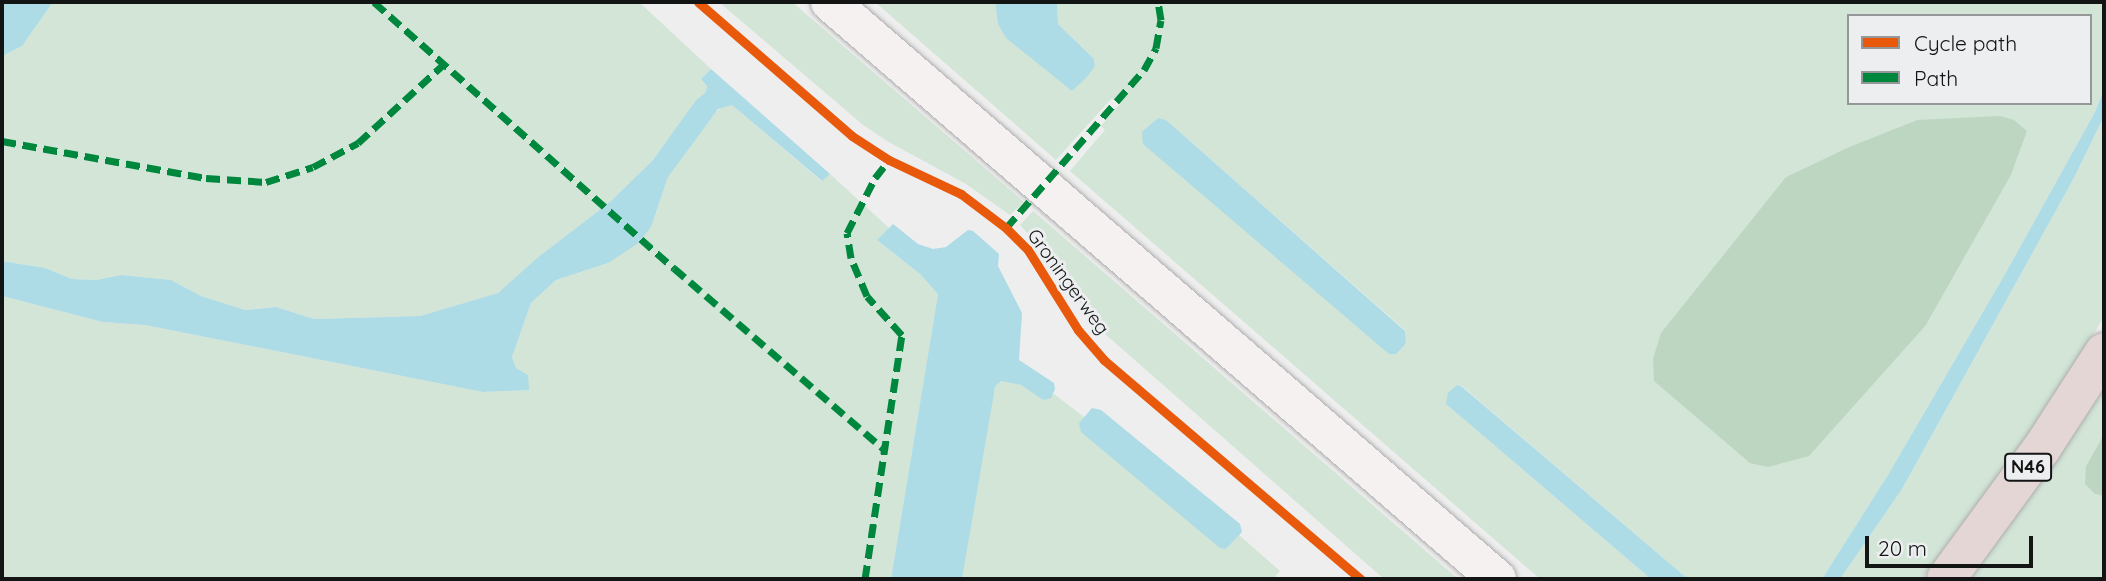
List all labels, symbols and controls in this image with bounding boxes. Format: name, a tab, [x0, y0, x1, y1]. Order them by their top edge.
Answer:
legend	[1847, 14, 2092, 105]
text: Cycle path	[1914, 30, 2017, 56]
text: Path	[1914, 65, 1958, 91]
street label: Groningerweg	[1022, 225, 1114, 339]
road number: N46	[2004, 452, 2052, 481]
scale bar	[1868, 522, 2036, 566]
text: 20 m	[1878, 535, 1927, 561]

